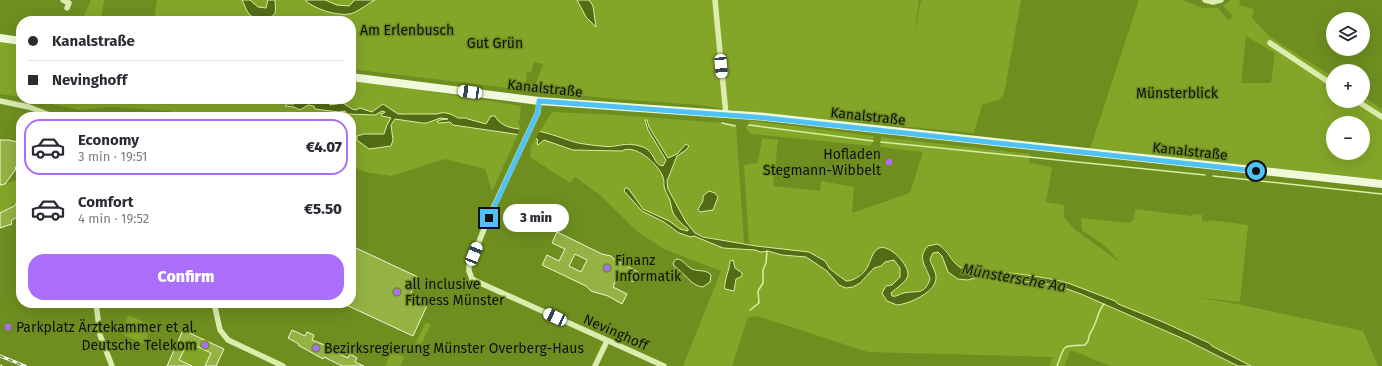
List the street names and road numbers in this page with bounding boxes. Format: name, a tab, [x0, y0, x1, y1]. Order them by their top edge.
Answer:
street label: Kanalstraße	[506, 76, 583, 101]
street label: Kanalstraße	[829, 104, 906, 129]
street label: Kanalstraße	[1151, 139, 1228, 164]
street label: Nevinghoff	[581, 311, 652, 355]

